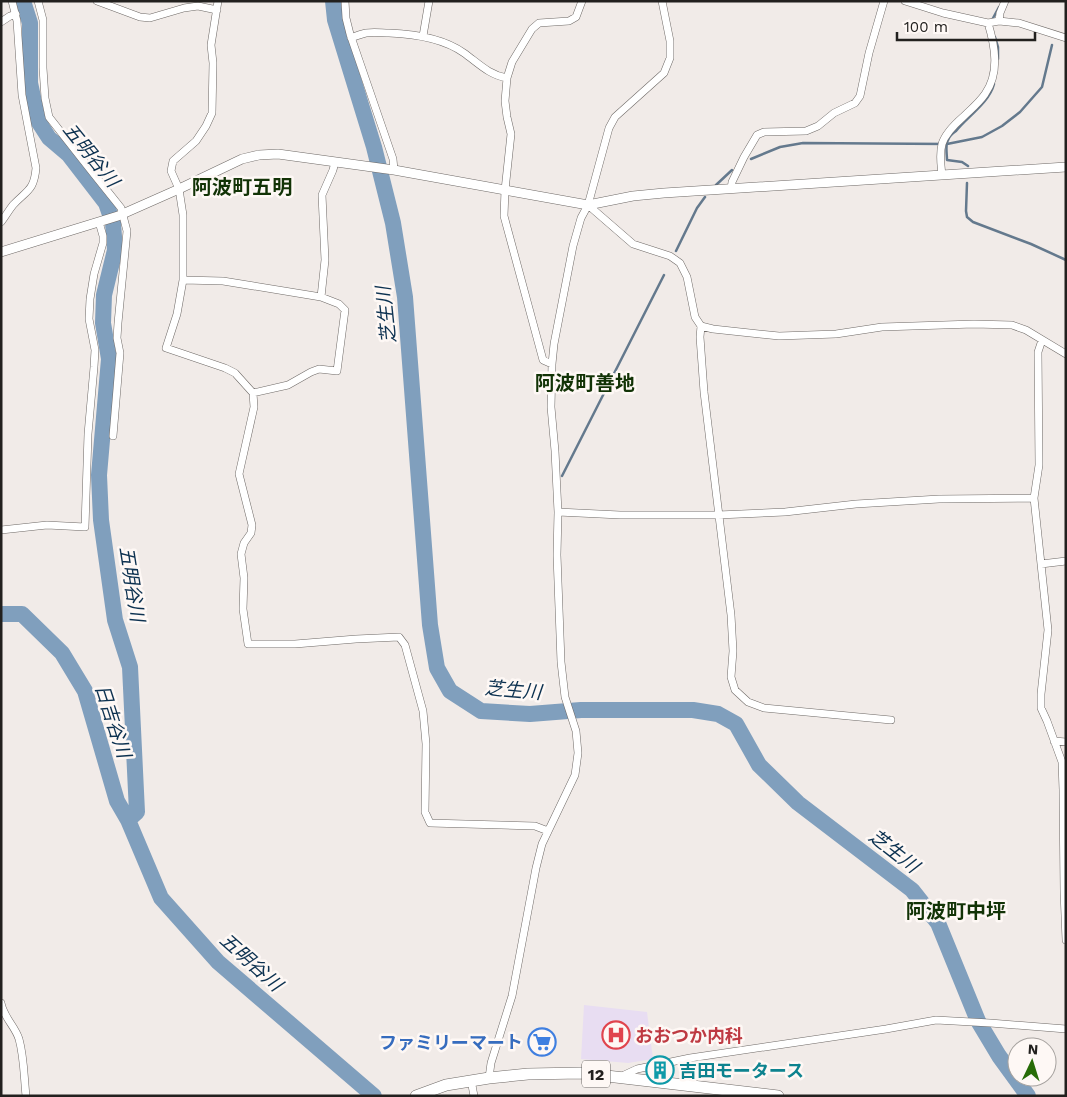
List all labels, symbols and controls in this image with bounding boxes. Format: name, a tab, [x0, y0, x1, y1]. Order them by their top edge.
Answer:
scale bar	[897, 10, 1034, 42]
text: 100 m	[904, 18, 948, 36]
water label: 五明谷川	[58, 118, 125, 193]
district label: 阿波町五明	[192, 175, 292, 199]
water label: 芝生川	[371, 283, 400, 345]
district label: 阿波町善地	[535, 371, 635, 395]
water label: 五明谷川	[115, 545, 150, 625]
water label: 芝生川	[484, 676, 544, 704]
water label: 日吉谷川	[90, 681, 136, 763]
water label: 芝生川	[864, 824, 925, 879]
district label: 阿波町中坪	[906, 899, 1006, 923]
water label: 五明谷川	[215, 928, 288, 997]
hospital icon: おおつか内科	[601, 1020, 631, 1050]
place label: おおつか内科	[635, 1025, 743, 1046]
supermarket icon: ファミリーマート	[527, 1027, 557, 1057]
place label: ファミリーマート	[379, 1032, 523, 1053]
north arrow	[1007, 1037, 1057, 1087]
text: N	[1027, 1041, 1039, 1057]
building icon: 吉田モータース	[645, 1055, 675, 1085]
road number: 12	[582, 1060, 610, 1088]
place label: 吉田モータース	[679, 1060, 804, 1081]

